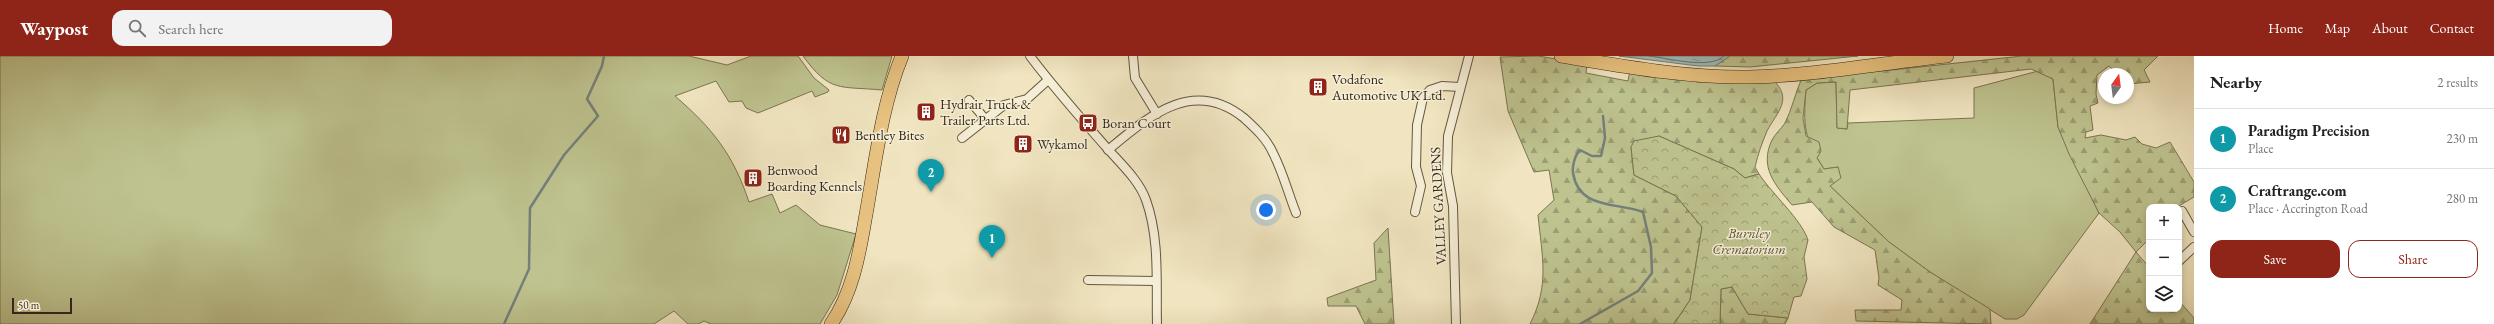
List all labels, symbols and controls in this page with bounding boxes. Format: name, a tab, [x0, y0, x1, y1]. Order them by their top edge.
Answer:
search box	[112, 10, 392, 46]
text: Waypost	[20, 16, 88, 41]
icon: search	[126, 17, 148, 39]
text: Search here	[158, 19, 223, 38]
text: Home	[2268, 19, 2303, 37]
text: Map	[2325, 19, 2350, 37]
text: About	[2372, 19, 2408, 37]
text: Contact	[2430, 19, 2474, 37]
north arrow	[2098, 68, 2134, 104]
place label: Vodafone Automotive UK Ltd.	[1331, 70, 1446, 104]
text: Nearby	[2210, 71, 2262, 93]
text: 2 results	[2437, 74, 2478, 91]
building icon: Vodafone Automotive UK Ltd.	[1307, 76, 1329, 98]
place label: Hydrair Truck & Trailer Parts Ltd.	[940, 95, 1031, 129]
building icon: Hydrair Truck & Trailer Parts Ltd.	[915, 101, 937, 123]
bus stop icon: Boran Court	[1077, 112, 1099, 134]
place label: Boran Court	[1102, 114, 1172, 132]
text: Paradigm Precision	[2248, 121, 2370, 140]
restaurant icon: Bentley Bites	[830, 124, 852, 146]
place label: Bentley Bites	[855, 126, 925, 144]
text: 1	[2220, 130, 2226, 147]
text: 230 m	[2447, 130, 2478, 147]
building icon: Wykamol	[1012, 133, 1034, 155]
place label: Wykamol	[1037, 135, 1088, 153]
text: Place	[2248, 140, 2274, 157]
street label: VALLEY GARDENS	[1426, 146, 1450, 266]
pin: 2	[918, 159, 944, 192]
place label: Benwood Boarding Kennels	[767, 161, 863, 195]
building icon: Benwood Boarding Kennels	[742, 167, 764, 189]
text: Craftrange.com	[2248, 181, 2347, 200]
text: 2	[2220, 190, 2226, 207]
text: 280 m	[2447, 190, 2478, 207]
your location	[1256, 200, 1276, 220]
text: Place · Accrington Road	[2248, 200, 2368, 217]
map controls	[2146, 204, 2182, 312]
button: +	[2146, 204, 2182, 240]
park label: Burnley Crematorium	[1712, 224, 1786, 258]
pin: 1	[979, 225, 1005, 258]
button: −	[2146, 240, 2182, 276]
button: Save	[2210, 240, 2340, 278]
button: Share	[2348, 240, 2478, 278]
button: layers	[2146, 276, 2182, 312]
scale bar	[12, 296, 72, 315]
text: 50 m	[18, 298, 39, 312]

